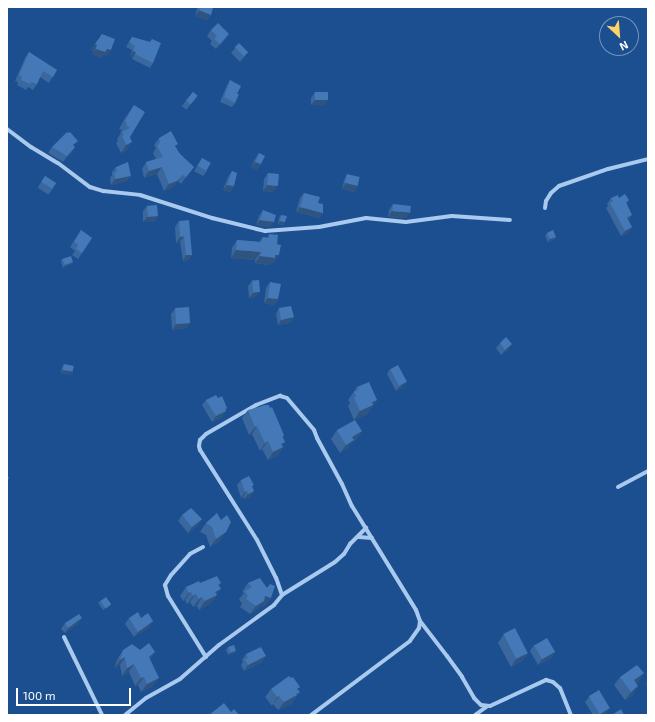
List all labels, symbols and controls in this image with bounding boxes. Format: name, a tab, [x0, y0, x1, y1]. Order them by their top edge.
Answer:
north arrow	[599, 16, 639, 56]
text: N	[618, 39, 630, 54]
scale bar	[18, 680, 133, 706]
text: 100 m	[23, 688, 55, 702]

